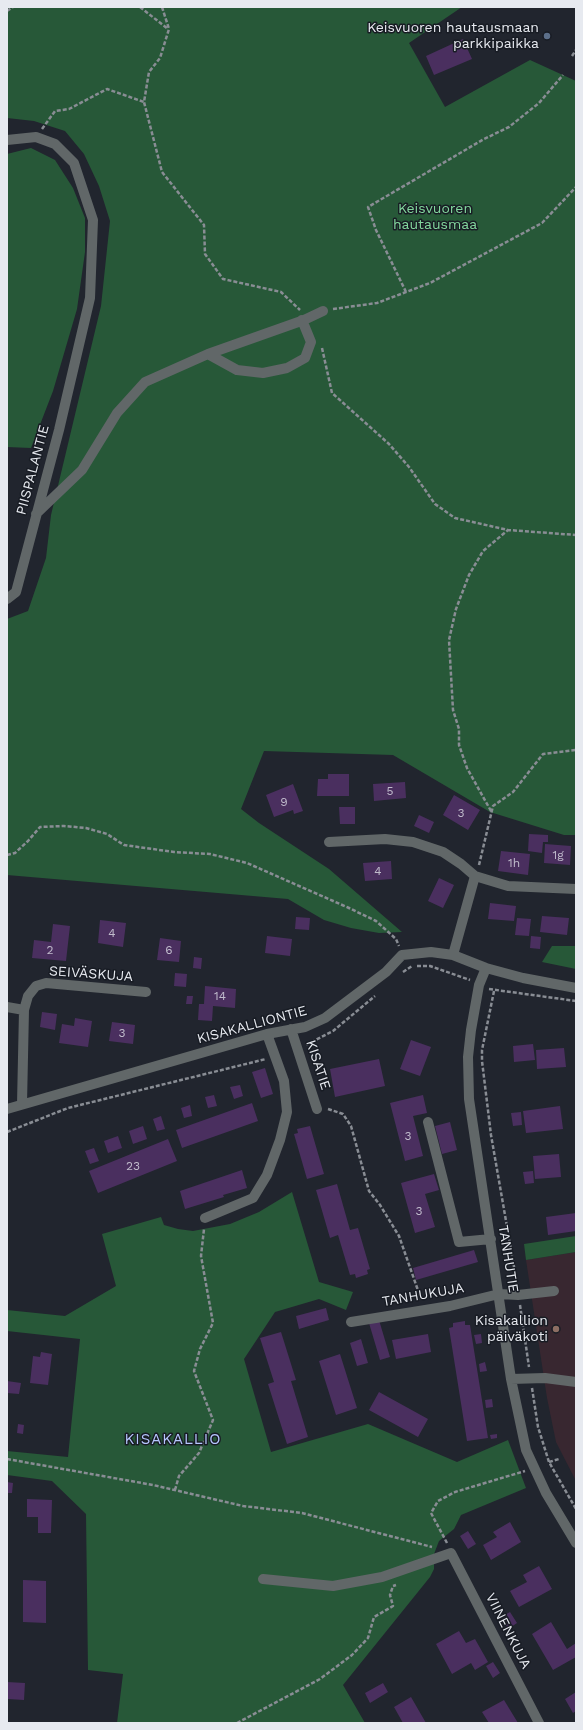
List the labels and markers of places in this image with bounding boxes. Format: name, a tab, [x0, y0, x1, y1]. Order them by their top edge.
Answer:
place label: Keisvuoren hautausmaan parkkipaikka	[367, 20, 539, 52]
marker: Keisvuoren hautausmaan parkkipaikka	[542, 31, 552, 41]
place label: Kisakallion päiväkoti	[475, 1313, 548, 1346]
marker: Kisakallion päiväkoti	[551, 1324, 561, 1334]

